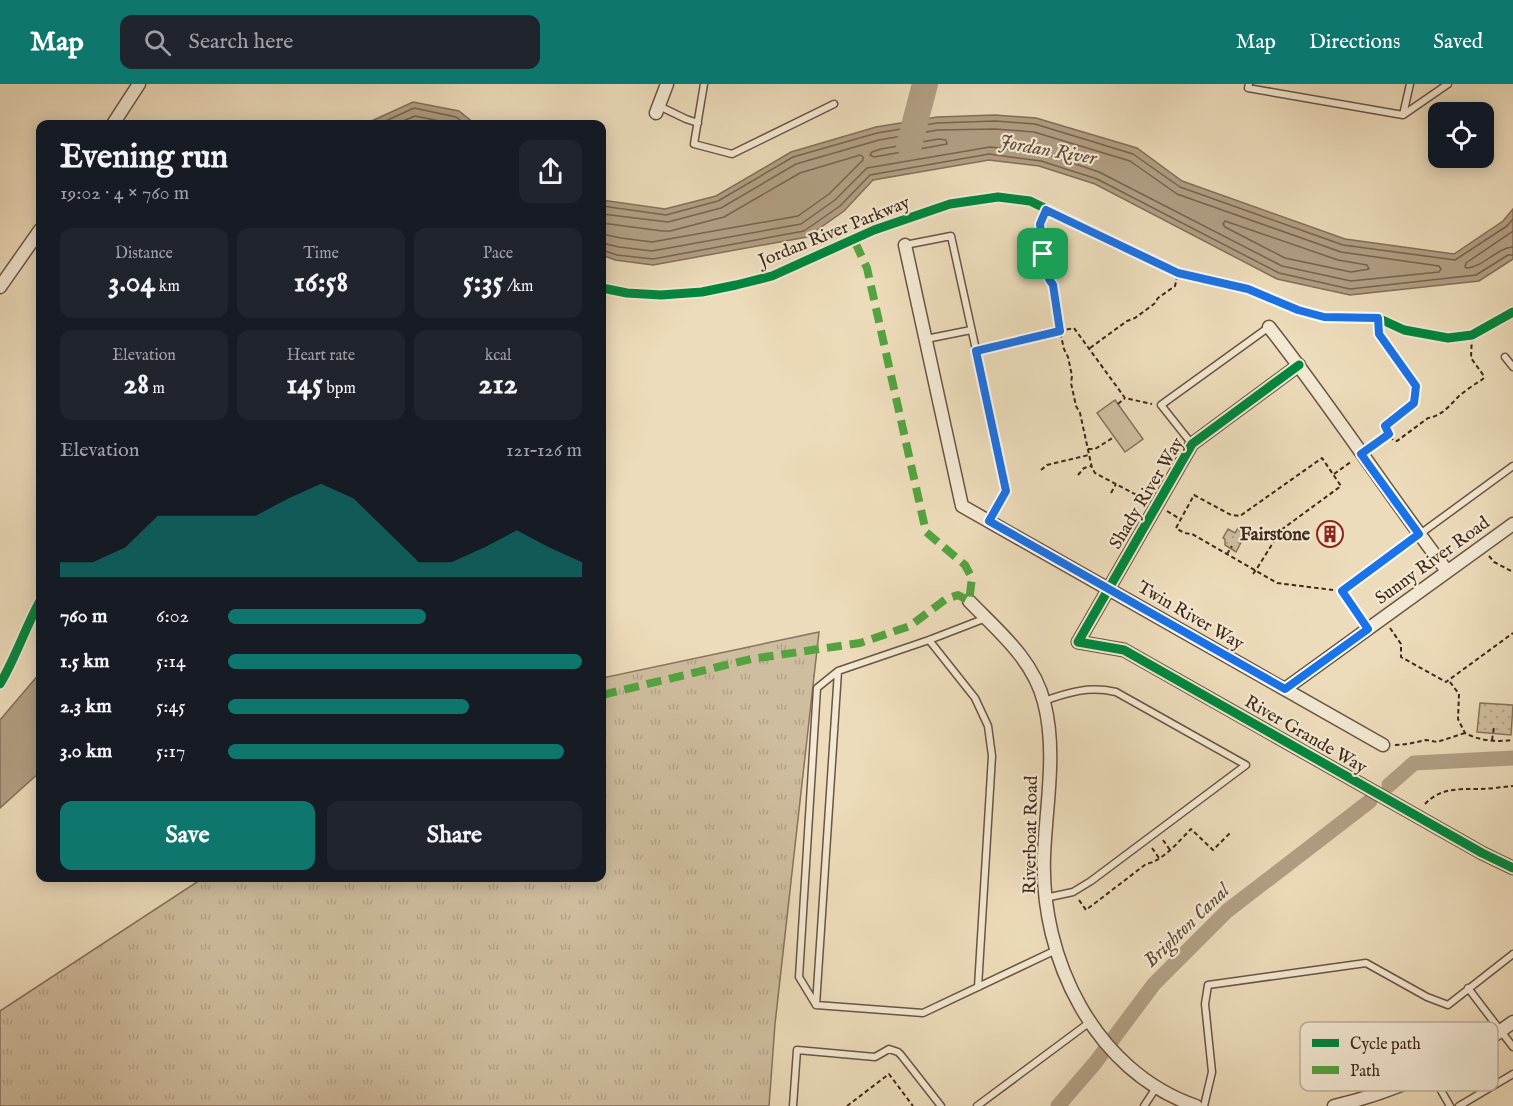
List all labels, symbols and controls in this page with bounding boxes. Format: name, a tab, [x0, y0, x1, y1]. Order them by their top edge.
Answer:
search box	[120, 15, 540, 69]
text: Map	[30, 25, 84, 60]
icon: search	[141, 26, 174, 59]
text: Search here	[189, 28, 293, 56]
text: Map	[1236, 29, 1276, 56]
text: Directions	[1309, 29, 1400, 56]
text: Saved	[1433, 29, 1483, 56]
map controls	[1428, 102, 1494, 168]
button: locate	[1428, 102, 1494, 168]
water label: Jordan River	[997, 130, 1099, 172]
text: Evening run	[60, 137, 228, 179]
button: share	[519, 140, 582, 203]
text: 19:02 · 4 × 760 m	[60, 181, 189, 206]
street label: Jordan River Parkway	[754, 191, 914, 274]
pin	[1017, 228, 1068, 279]
icon: arrive	[1026, 237, 1059, 270]
text: Distance	[115, 244, 173, 264]
text: Time	[303, 244, 339, 264]
text: Pace	[483, 244, 513, 264]
text: 3.04	[108, 264, 155, 302]
text: 16:58	[294, 264, 348, 302]
text: 5:35	[463, 264, 503, 302]
text: km	[155, 277, 180, 297]
text: /km	[503, 277, 533, 297]
text: Elevation	[112, 346, 176, 366]
text: Heart rate	[287, 346, 355, 366]
text: kcal	[485, 346, 511, 366]
text: 28	[123, 366, 149, 404]
text: 145	[286, 366, 323, 404]
text: 212	[478, 366, 518, 404]
text: m	[149, 379, 165, 399]
text: bpm	[323, 379, 356, 399]
street label: Shady River Way	[1105, 434, 1190, 554]
text: Elevation	[60, 438, 139, 463]
text: 121–126 m	[506, 438, 582, 463]
street label: Sunny River Road	[1371, 512, 1495, 611]
building icon: Fairstone	[1315, 519, 1345, 549]
place label: Fairstone	[1240, 524, 1311, 547]
street label: Twin River Way	[1133, 577, 1248, 656]
text: 760 m	[60, 604, 107, 629]
text: 6:02	[156, 604, 189, 629]
text: 1.5 km	[60, 649, 110, 674]
text: 5:14	[156, 649, 186, 674]
street label: River Grande Way	[1240, 691, 1371, 780]
text: 2.3 km	[60, 694, 112, 719]
text: 5:45	[156, 694, 186, 719]
text: 3.0 km	[60, 739, 112, 764]
text: 5:17	[156, 739, 185, 764]
street label: Riverboat Road	[1019, 775, 1044, 895]
button: Save	[60, 801, 315, 870]
button: Share	[327, 801, 582, 870]
water label: Brighton Canal	[1139, 877, 1238, 974]
legend	[1300, 1022, 1498, 1091]
text: Cycle path	[1350, 1035, 1421, 1055]
text: Path	[1350, 1062, 1381, 1082]

